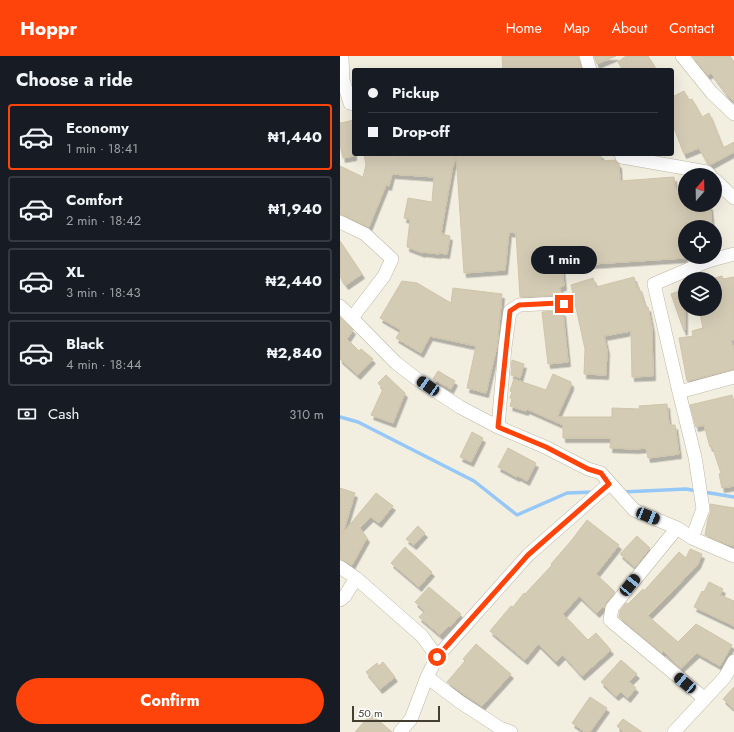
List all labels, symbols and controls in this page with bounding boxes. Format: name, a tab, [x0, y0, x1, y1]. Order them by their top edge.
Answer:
text: Hoppr	[20, 15, 77, 42]
text: Home	[506, 18, 542, 38]
text: Map	[564, 18, 590, 38]
text: About	[612, 18, 647, 38]
text: Contact	[669, 18, 714, 38]
text: Choose a ride	[16, 67, 133, 93]
text: Pickup	[392, 82, 439, 104]
text: Economy	[66, 117, 129, 139]
icon: car	[18, 119, 54, 155]
text: Drop-off	[392, 121, 450, 143]
text: ₦1,440	[268, 126, 322, 148]
text: 1 min · 18:41	[66, 139, 138, 158]
north arrow	[678, 168, 722, 212]
map controls	[678, 168, 722, 316]
text: Comfort	[66, 189, 123, 211]
icon: car	[18, 191, 54, 227]
text: ₦1,940	[268, 198, 322, 220]
text: 2 min · 18:42	[66, 211, 141, 230]
button: locate	[678, 220, 722, 264]
callout: 1 min	[531, 246, 597, 274]
text: 1 min	[548, 250, 580, 269]
text: XL	[66, 261, 84, 283]
icon: car	[18, 263, 54, 299]
text: ₦2,440	[266, 270, 322, 292]
button: layers	[678, 272, 722, 316]
text: 3 min · 18:43	[66, 283, 141, 302]
route end	[555, 295, 573, 313]
text: Black	[66, 333, 104, 355]
icon: car	[18, 335, 54, 371]
text: ₦2,840	[267, 342, 322, 364]
text: 4 min · 18:44	[66, 355, 142, 374]
car	[415, 374, 441, 398]
icon: cash	[16, 403, 38, 425]
text: Cash	[48, 403, 79, 425]
text: 310 m	[289, 405, 324, 424]
car	[635, 506, 661, 526]
car	[618, 572, 642, 598]
route start	[428, 648, 446, 666]
car	[672, 671, 698, 695]
button: Confirm	[16, 678, 324, 724]
scale bar	[352, 704, 440, 723]
text: 50 m	[358, 705, 383, 721]

